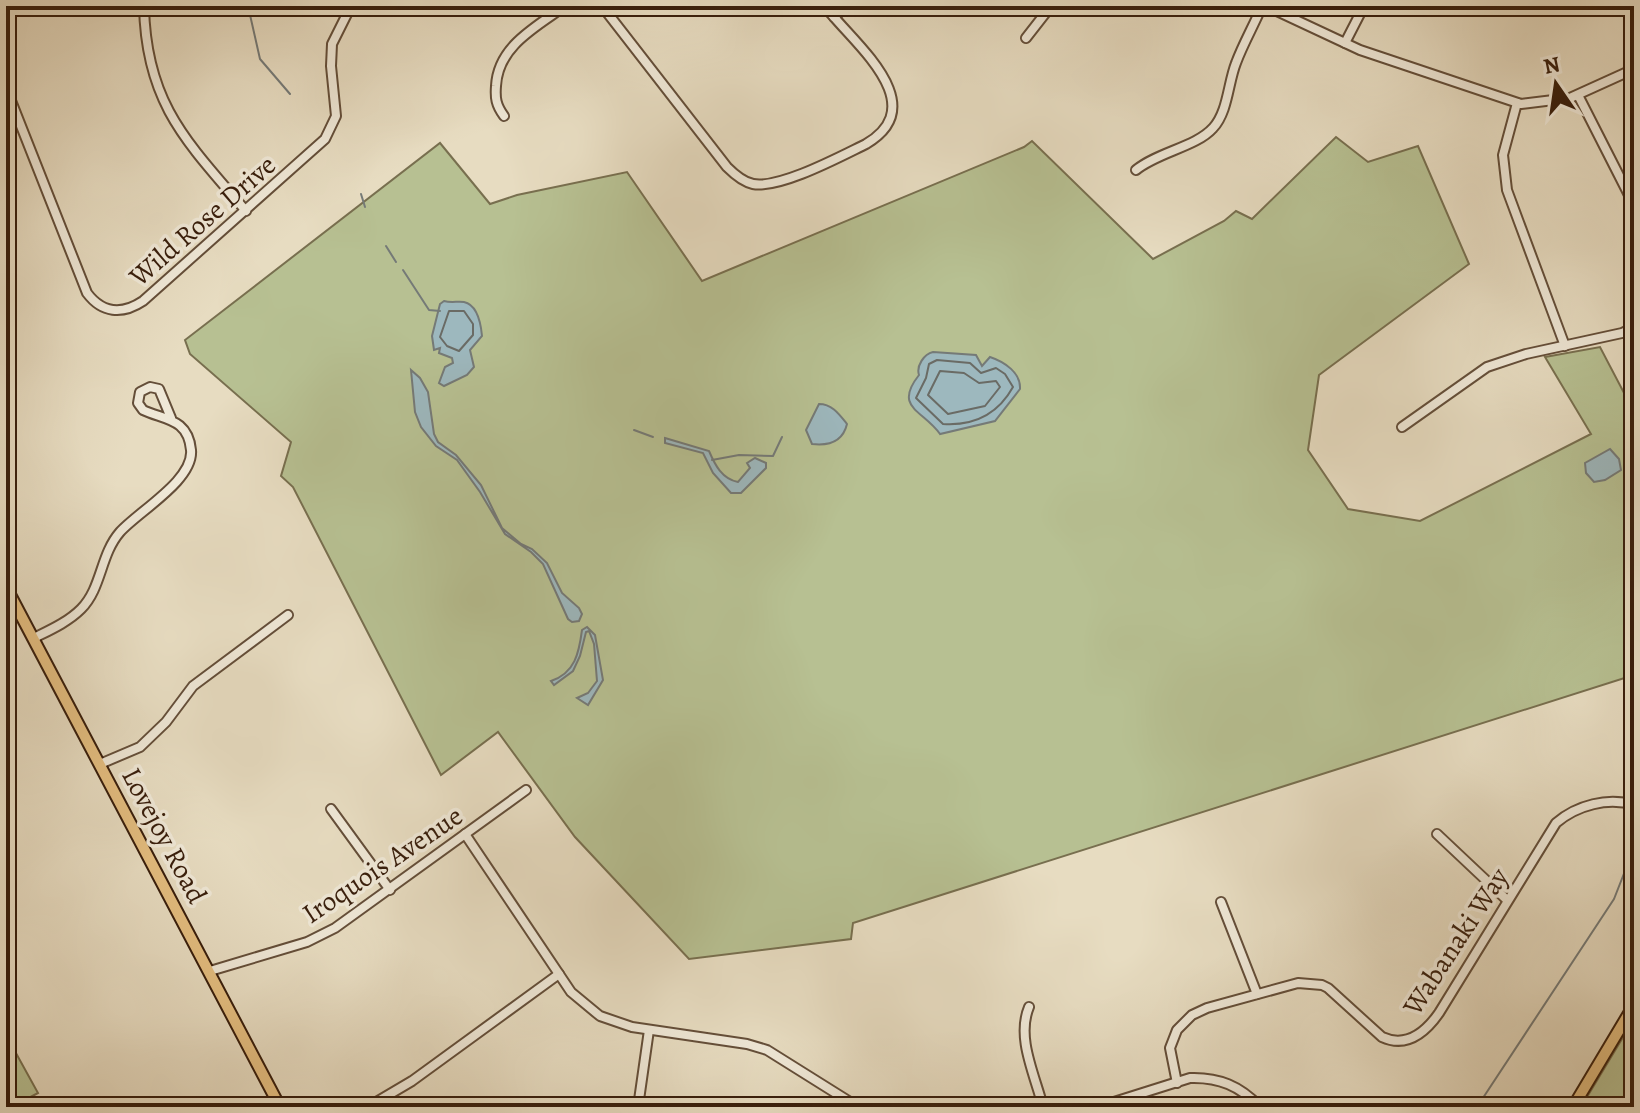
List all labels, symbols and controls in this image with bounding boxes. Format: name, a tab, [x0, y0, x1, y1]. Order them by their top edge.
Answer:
north arrow	[1516, 44, 1596, 124]
text: N	[1541, 49, 1563, 82]
street label: Wild Rose Drive	[120, 146, 284, 296]
street label: Lovejoy Road	[112, 761, 216, 911]
street label: Iroquois Avenue	[295, 797, 470, 933]
street label: Wabanaki Way	[1393, 860, 1518, 1024]

